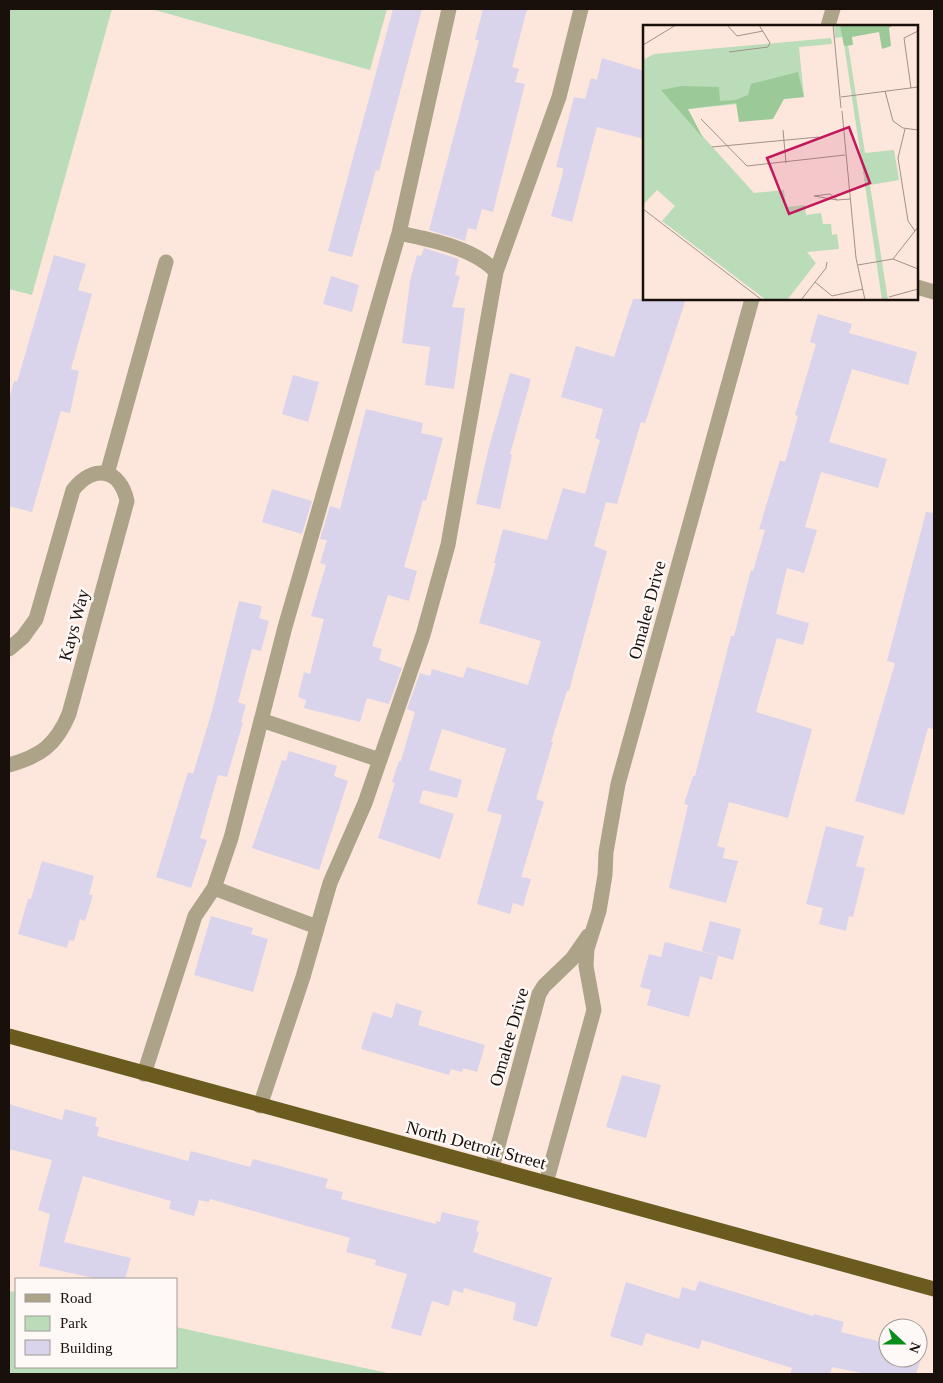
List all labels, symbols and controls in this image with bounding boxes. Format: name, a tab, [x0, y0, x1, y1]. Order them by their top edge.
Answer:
inset map	[643, 25, 918, 300]
street label: Omalee Drive	[624, 558, 670, 662]
street label: Kays Way	[55, 587, 93, 663]
street label: Omalee Drive	[485, 985, 533, 1089]
street label: North Detroit Street	[404, 1117, 548, 1173]
legend	[15, 1278, 178, 1368]
text: Road	[60, 1290, 92, 1306]
text: Park	[60, 1315, 88, 1331]
north arrow	[878, 1318, 928, 1368]
text: Building	[60, 1340, 113, 1356]
text: N	[906, 1340, 923, 1355]

